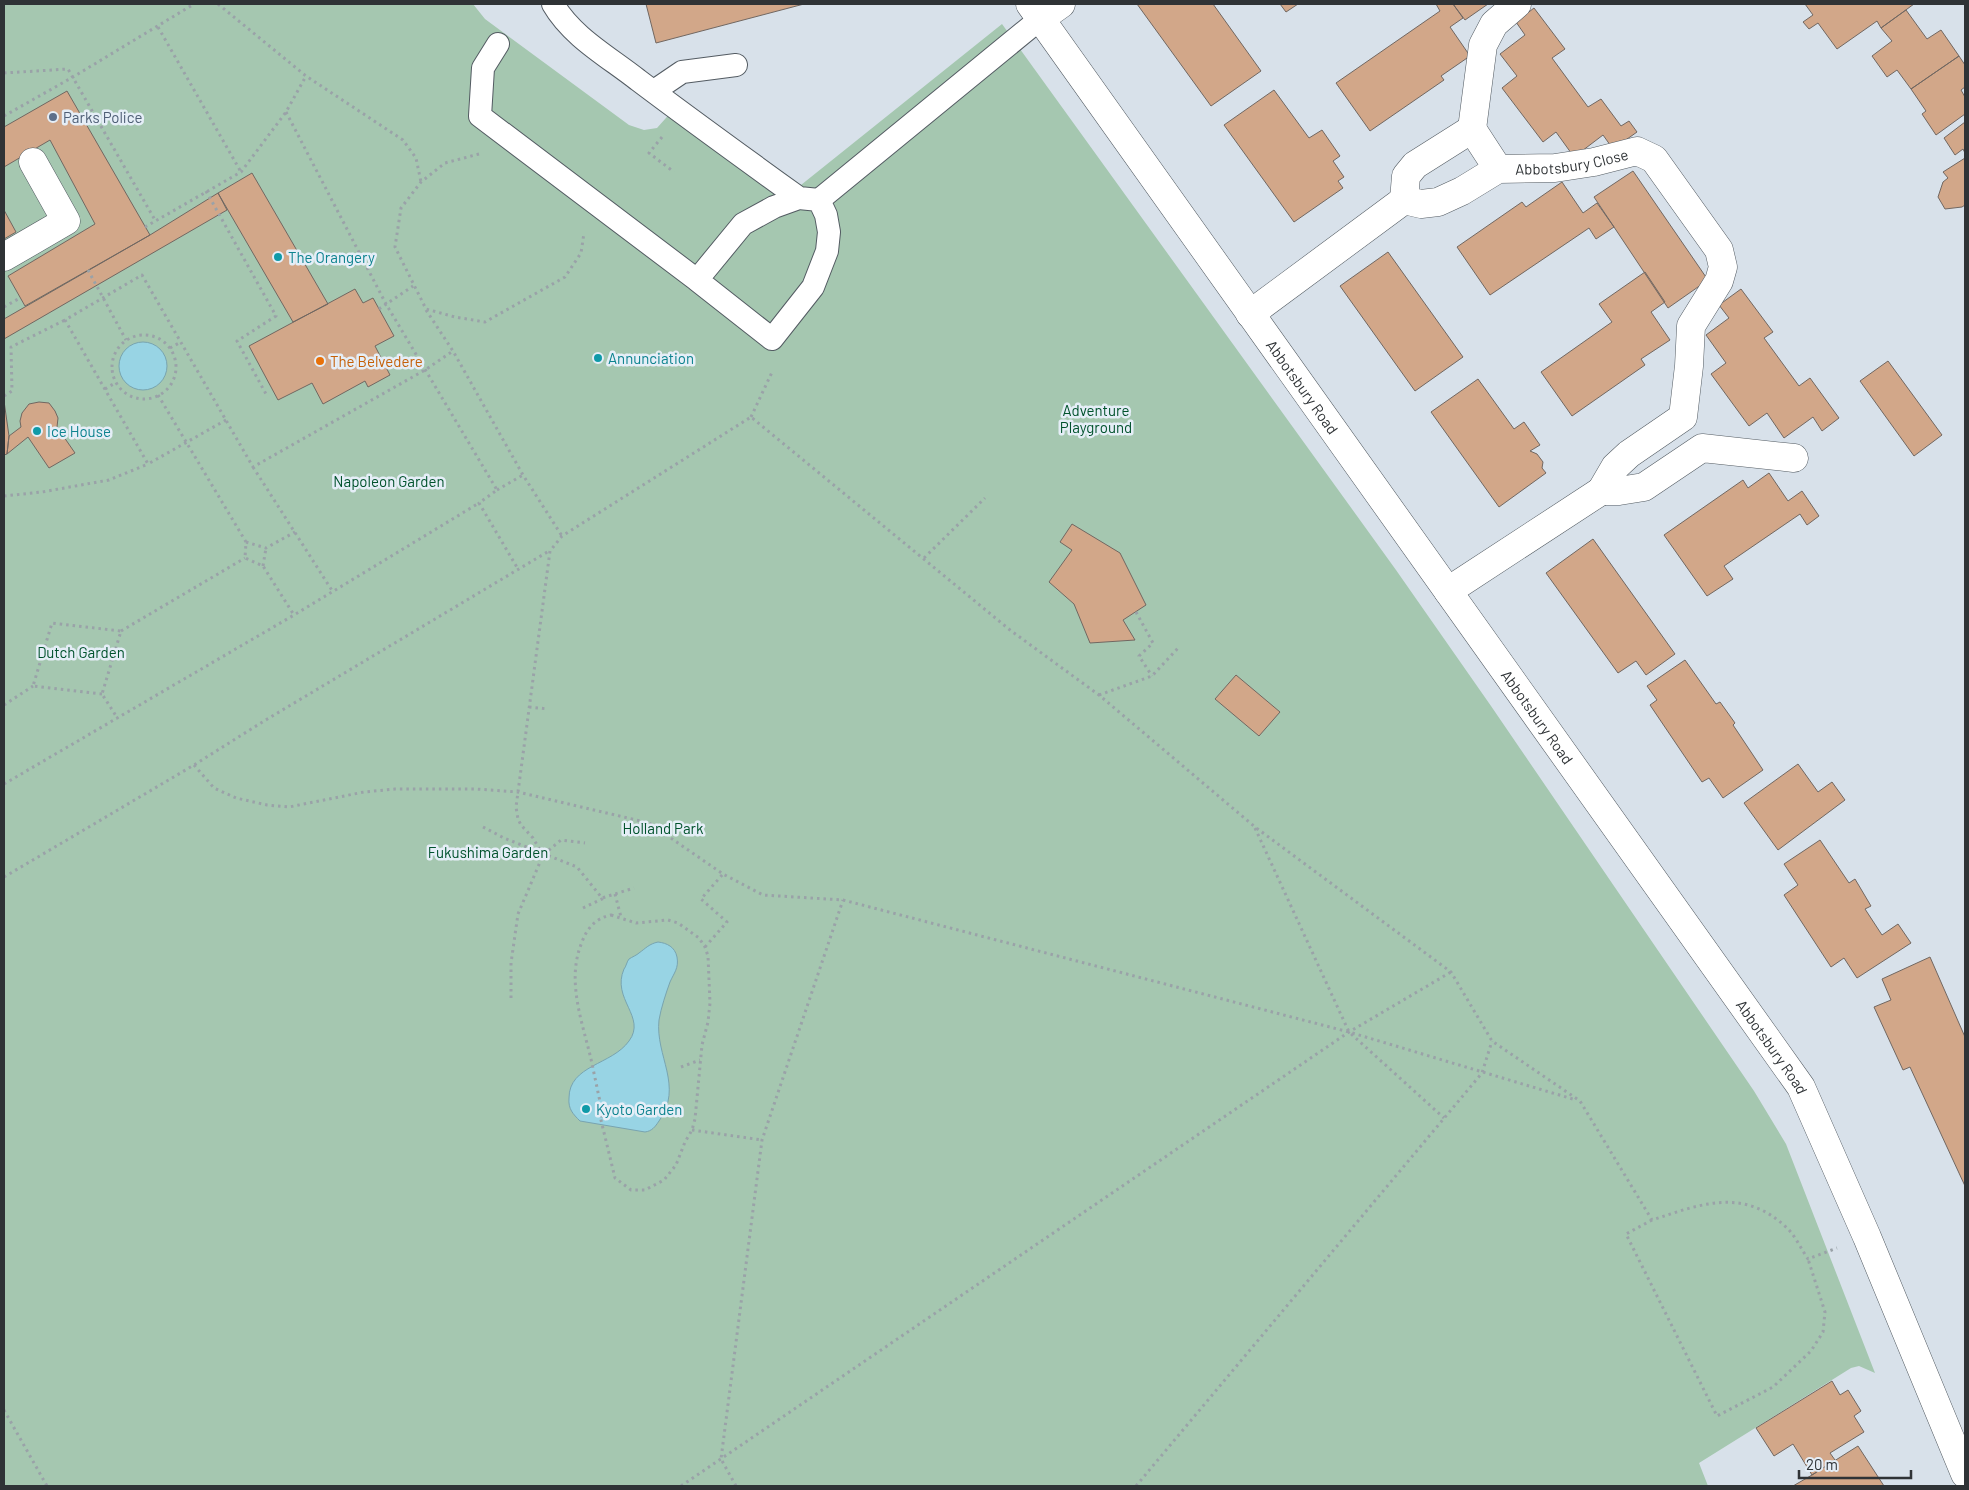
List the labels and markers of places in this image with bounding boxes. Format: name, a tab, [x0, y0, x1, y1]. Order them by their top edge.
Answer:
place label: Parks Police	[63, 108, 142, 126]
marker: Parks Police	[47, 111, 59, 123]
place label: The Orangery	[288, 248, 375, 266]
marker: The Orangery	[272, 251, 284, 263]
place label: Annunciation	[608, 349, 694, 367]
place label: The Belvedere	[330, 352, 423, 370]
marker: Annunciation	[592, 352, 604, 364]
marker: The Belvedere	[314, 355, 326, 367]
place label: Ice House	[47, 422, 111, 440]
marker: Ice House	[31, 425, 43, 437]
place label: Kyoto Garden	[596, 1100, 682, 1118]
marker: Kyoto Garden	[580, 1103, 592, 1115]

